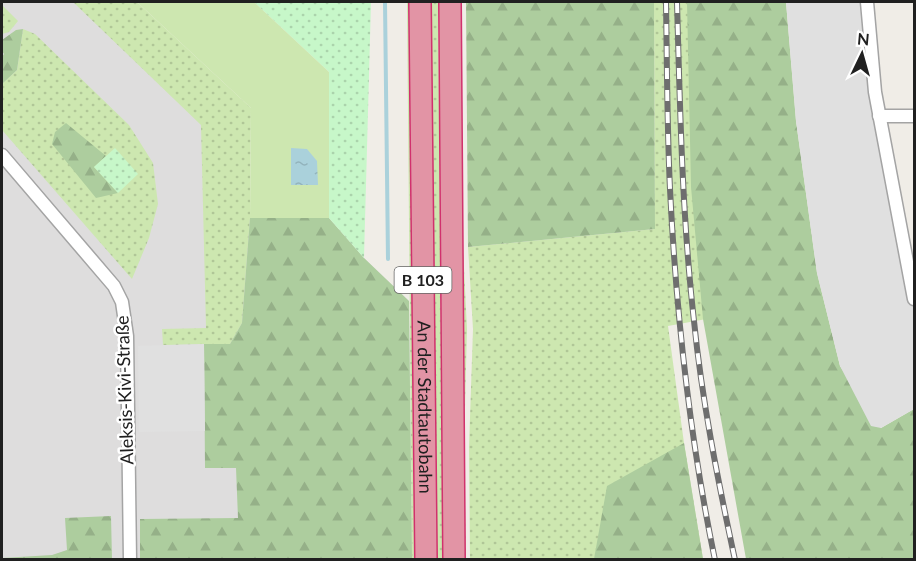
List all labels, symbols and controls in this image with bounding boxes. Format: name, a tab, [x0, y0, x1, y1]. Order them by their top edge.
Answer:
north arrow	[832, 24, 892, 84]
text: N	[856, 29, 870, 49]
road number: B 103	[394, 267, 452, 293]
street label: Aleksis-Kivi-Straße	[110, 315, 138, 465]
street label: An der Stadtautobahn	[413, 320, 437, 494]

